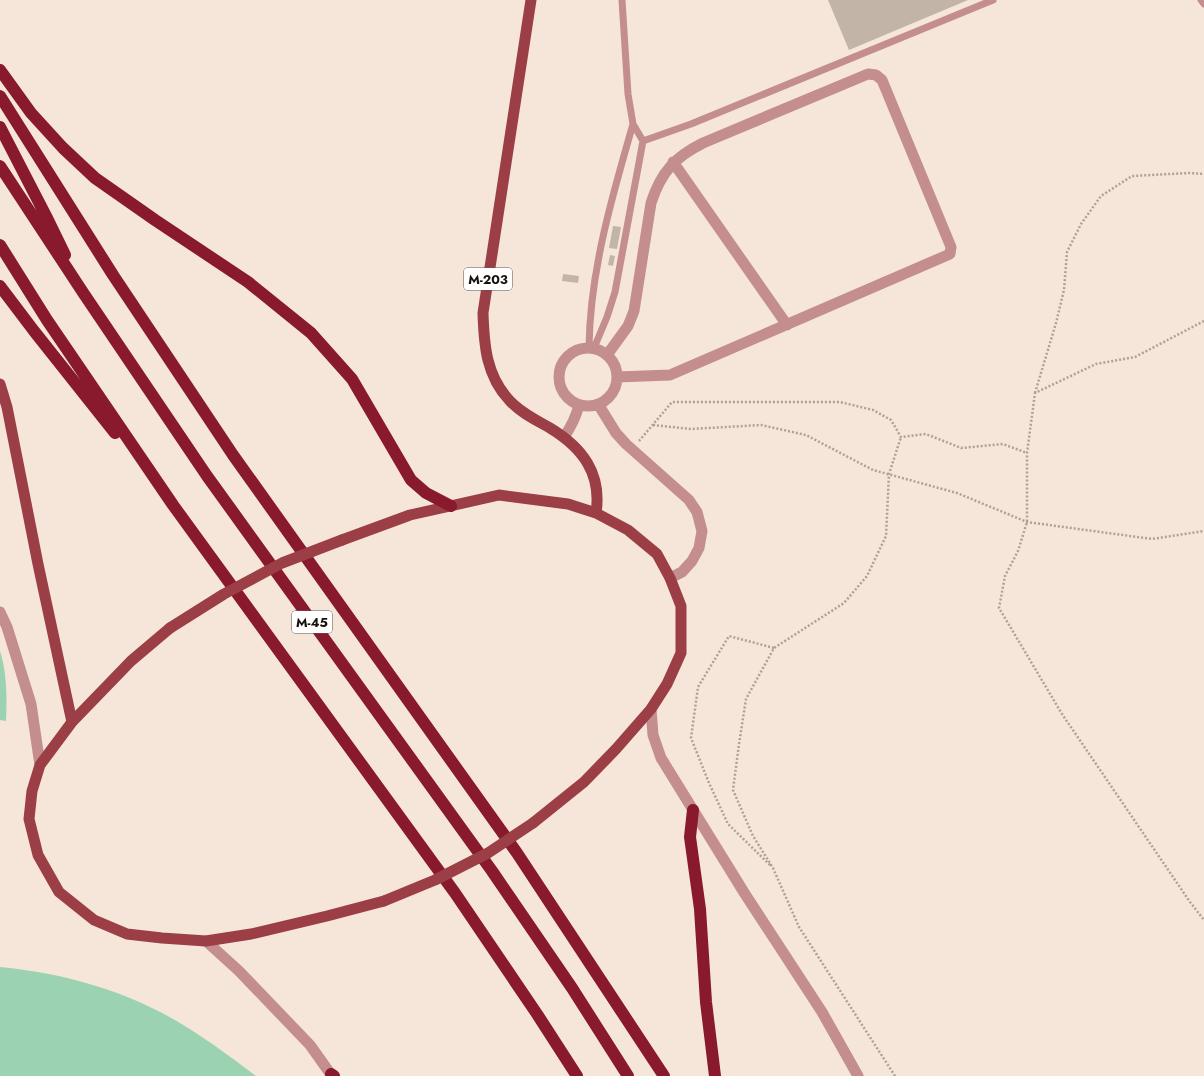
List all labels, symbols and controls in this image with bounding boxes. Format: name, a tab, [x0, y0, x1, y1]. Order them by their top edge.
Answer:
road number: M-203	[464, 268, 512, 290]
road number: M-45	[292, 611, 332, 633]

